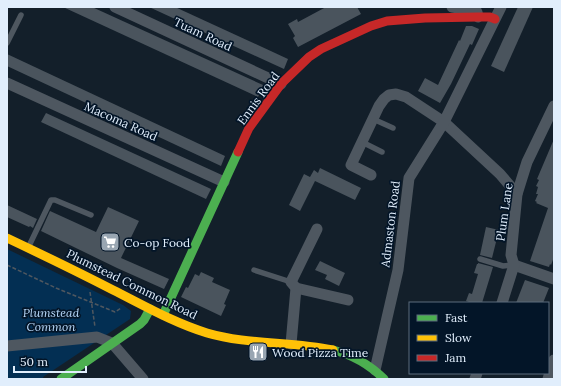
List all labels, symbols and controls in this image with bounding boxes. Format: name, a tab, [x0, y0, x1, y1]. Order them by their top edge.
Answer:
street label: Tuam Road	[171, 14, 235, 54]
street label: Ennis Road	[234, 69, 282, 127]
street label: Macoma Road	[82, 98, 160, 144]
street label: Admaston Road	[377, 180, 403, 269]
street label: Plum Lane	[492, 181, 516, 242]
supermarket icon: Co-op Food	[99, 231, 121, 253]
place label: Co-op Food	[124, 235, 190, 250]
street label: Plumstead Common Road	[64, 246, 200, 322]
legend	[409, 302, 549, 374]
park label: Plumstead Common	[23, 305, 80, 334]
text: Fast	[445, 310, 468, 325]
text: Slow	[445, 330, 472, 345]
restaurant icon: Wood Pizza Time	[247, 341, 269, 363]
place label: Wood Pizza Time	[272, 345, 369, 360]
scale bar	[14, 348, 86, 374]
text: Jam	[444, 350, 466, 365]
text: 50 m	[20, 354, 48, 369]

